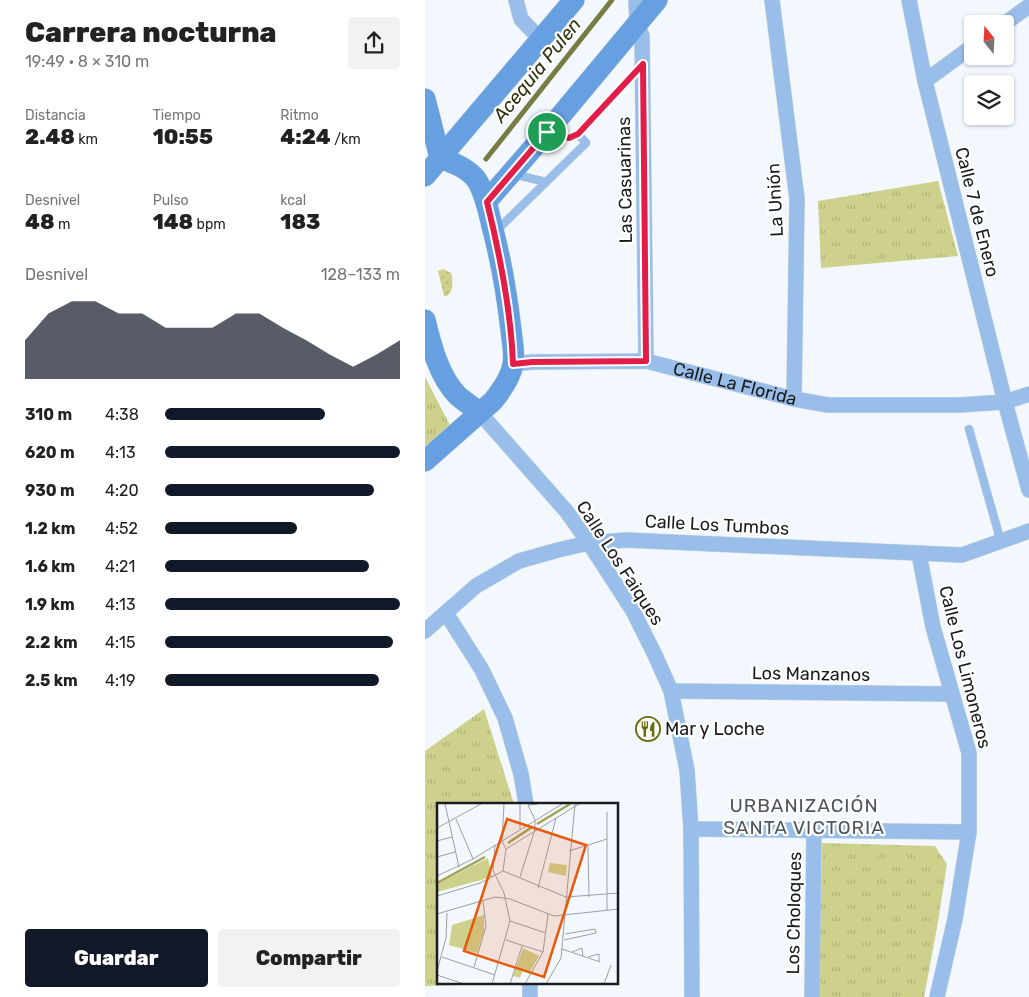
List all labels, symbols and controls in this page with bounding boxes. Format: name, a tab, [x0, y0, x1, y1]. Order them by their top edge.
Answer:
water label: Acequia Pulen	[487, 13, 586, 127]
north arrow	[964, 15, 1014, 65]
map controls	[964, 15, 1014, 125]
text: Carrera nocturna	[25, 16, 277, 49]
button: share	[348, 17, 400, 69]
text: 19:49 · 8 × 310 m	[25, 52, 149, 71]
button: layers	[964, 75, 1014, 125]
text: Distancia	[25, 107, 86, 124]
text: Tiempo	[153, 107, 201, 124]
text: Ritmo	[280, 107, 319, 124]
pin	[526, 111, 568, 153]
street label: Las Casuarinas	[613, 116, 637, 244]
icon: arrive	[533, 118, 561, 146]
text: 2.48	[25, 124, 75, 149]
text: 10:55	[153, 124, 213, 149]
text: 4:24	[280, 124, 331, 149]
text: km	[75, 131, 98, 148]
text: /km	[331, 131, 361, 148]
street label: Calle 7 de Enero	[950, 145, 1004, 279]
street label: La Unión	[762, 163, 788, 237]
text: Desnivel	[25, 192, 80, 209]
text: Pulso	[153, 192, 189, 209]
text: kcal	[280, 192, 306, 209]
text: 48	[25, 209, 54, 234]
text: 148	[153, 209, 193, 234]
text: 183	[280, 209, 320, 234]
text: m	[54, 216, 70, 233]
text: bpm	[193, 216, 226, 233]
text: Desnivel	[25, 265, 88, 284]
text: 128–133 m	[321, 265, 400, 284]
street label: Calle La Florida	[671, 357, 799, 410]
text: 310 m	[25, 405, 72, 424]
text: 4:38	[105, 405, 139, 424]
text: 620 m	[25, 443, 75, 462]
text: 4:13	[105, 443, 136, 462]
text: 930 m	[25, 481, 75, 500]
text: 4:20	[105, 481, 139, 500]
street label: Calle Los Faiques	[572, 497, 668, 629]
street label: Calle Los Tumbos	[644, 510, 790, 540]
text: 1.2 km	[25, 519, 75, 538]
text: 4:52	[105, 519, 138, 538]
text: 1.6 km	[25, 557, 75, 576]
text: 4:21	[105, 557, 135, 576]
street label: Calle Los Limoneros	[934, 583, 996, 751]
text: 1.9 km	[25, 595, 75, 614]
text: 4:13	[105, 595, 136, 614]
text: 2.2 km	[25, 633, 78, 652]
text: 4:15	[105, 633, 135, 652]
street label: Los Manzanos	[752, 662, 870, 686]
text: 2.5 km	[25, 671, 78, 690]
text: 4:19	[105, 671, 135, 690]
restaurant icon: Mar y Loche	[635, 716, 661, 742]
place label: Mar y Loche	[665, 718, 765, 740]
district label: URBANIZACIÓN SANTA VICTORIA	[723, 794, 885, 839]
inset map	[437, 803, 619, 984]
street label: Los Choloques	[782, 851, 806, 975]
button: Guardar	[25, 929, 208, 987]
button: Compartir	[218, 929, 400, 987]

